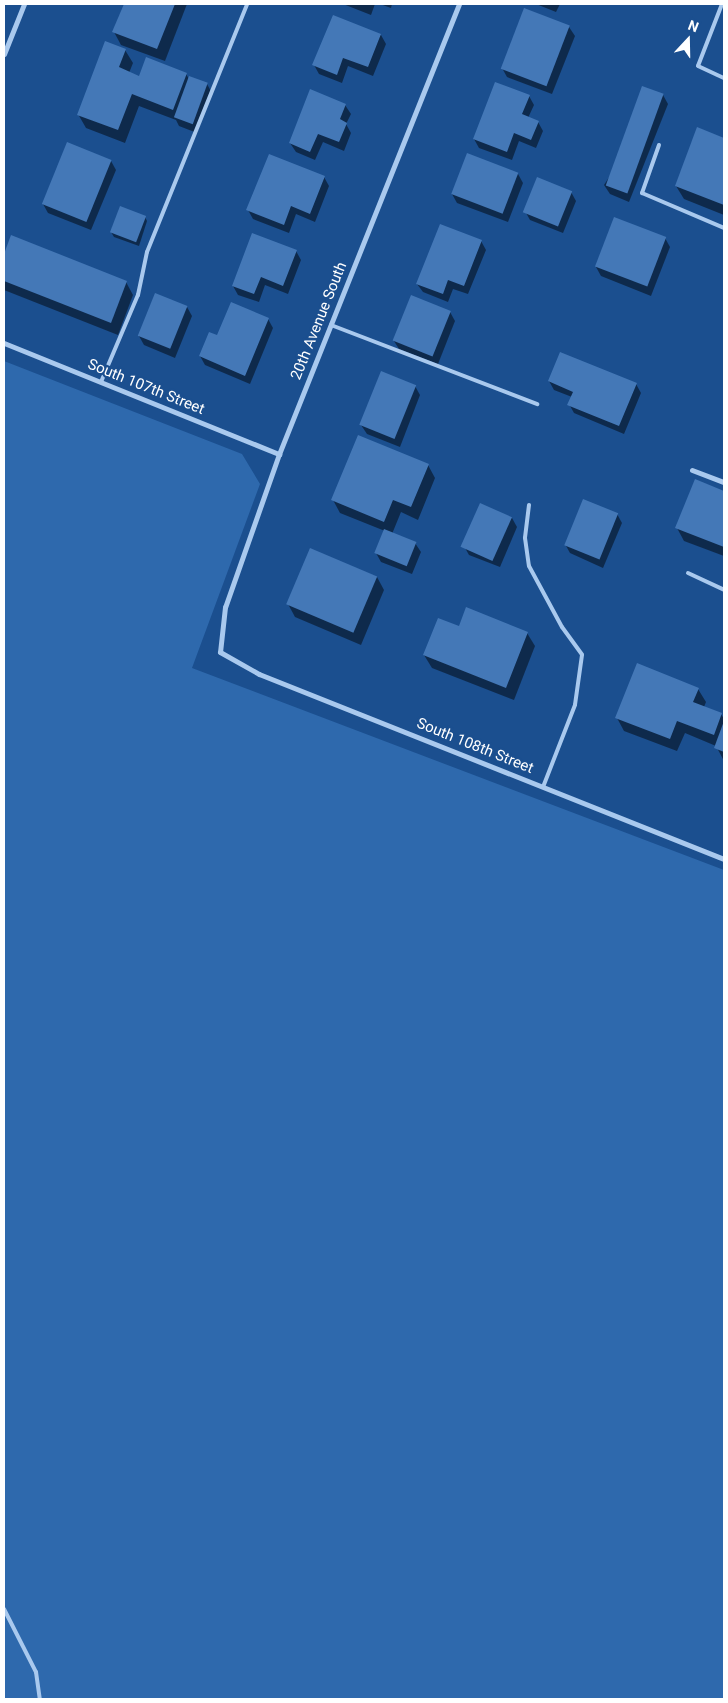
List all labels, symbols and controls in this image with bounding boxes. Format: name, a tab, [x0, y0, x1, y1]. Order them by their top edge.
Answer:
north arrow	[663, 15, 713, 65]
text: N	[686, 17, 701, 35]
street label: 20th Avenue South	[287, 259, 351, 383]
street label: South 107th Street	[85, 355, 207, 419]
street label: South 108th Street	[414, 714, 536, 778]

